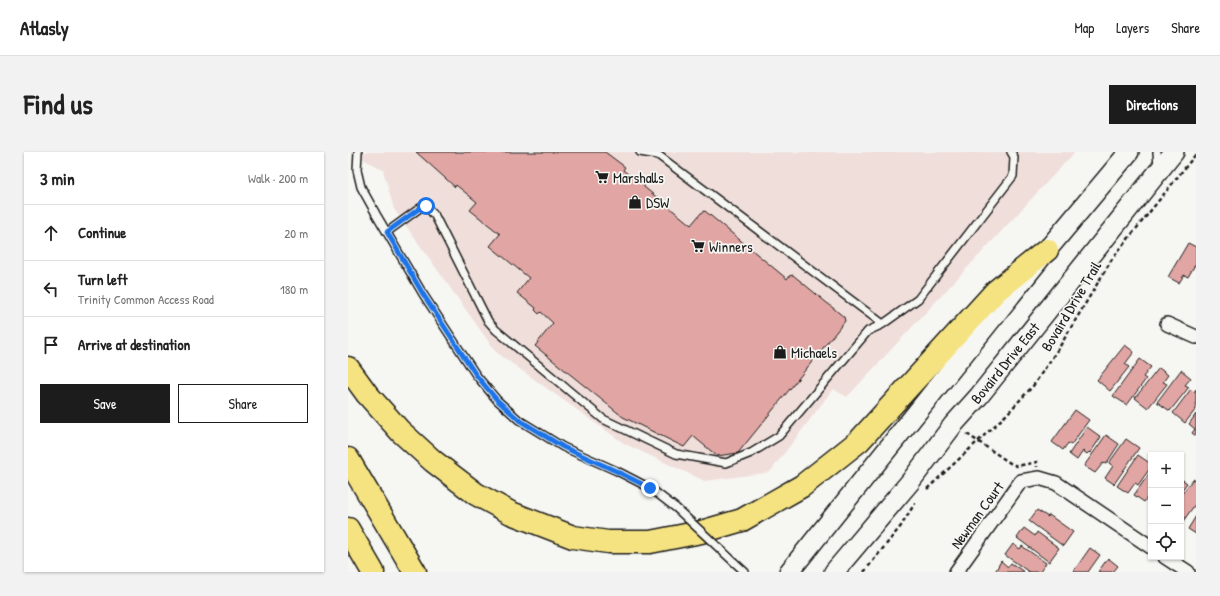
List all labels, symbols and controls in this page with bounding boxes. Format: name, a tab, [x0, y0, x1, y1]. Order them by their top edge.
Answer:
text: Atlasly	[20, 15, 69, 41]
text: Map	[1074, 18, 1094, 37]
text: Layers	[1116, 18, 1149, 37]
text: Share	[1171, 18, 1200, 37]
text: Find us	[24, 85, 93, 123]
button: Directions	[1109, 85, 1196, 124]
text: 3 min	[40, 167, 75, 190]
place label: Marshalls	[613, 167, 664, 188]
text: Walk · 200 m	[248, 169, 308, 187]
supermarket icon: Marshalls	[594, 169, 610, 185]
place label: DSW	[646, 192, 670, 213]
shop icon: DSW	[627, 194, 643, 210]
route start	[417, 197, 435, 215]
icon: ahead	[40, 222, 62, 244]
text: Continue	[78, 222, 126, 243]
text: 20 m	[284, 224, 308, 242]
place label: Winners	[709, 236, 753, 257]
supermarket icon: Winners	[690, 238, 706, 254]
street label: Bovaird Drive Trail	[1036, 257, 1106, 355]
text: Turn left	[78, 269, 128, 290]
icon: left	[40, 278, 62, 300]
text: 180 m	[280, 280, 308, 298]
text: Trinity Common Access Road	[78, 290, 214, 308]
street label: Bovaird Drive East	[966, 317, 1045, 408]
icon: arrive	[40, 334, 62, 356]
text: Arrive at destination	[78, 334, 190, 355]
place label: Michaels	[791, 342, 837, 363]
shop icon: Michaels	[772, 344, 788, 360]
button: Save	[40, 384, 170, 423]
button: Share	[178, 384, 308, 423]
map controls	[1148, 452, 1184, 560]
button: +	[1148, 452, 1184, 488]
street label: Newman Court	[945, 476, 1009, 553]
route end	[641, 479, 659, 497]
button: −	[1148, 488, 1184, 524]
button: locate	[1148, 524, 1184, 560]

